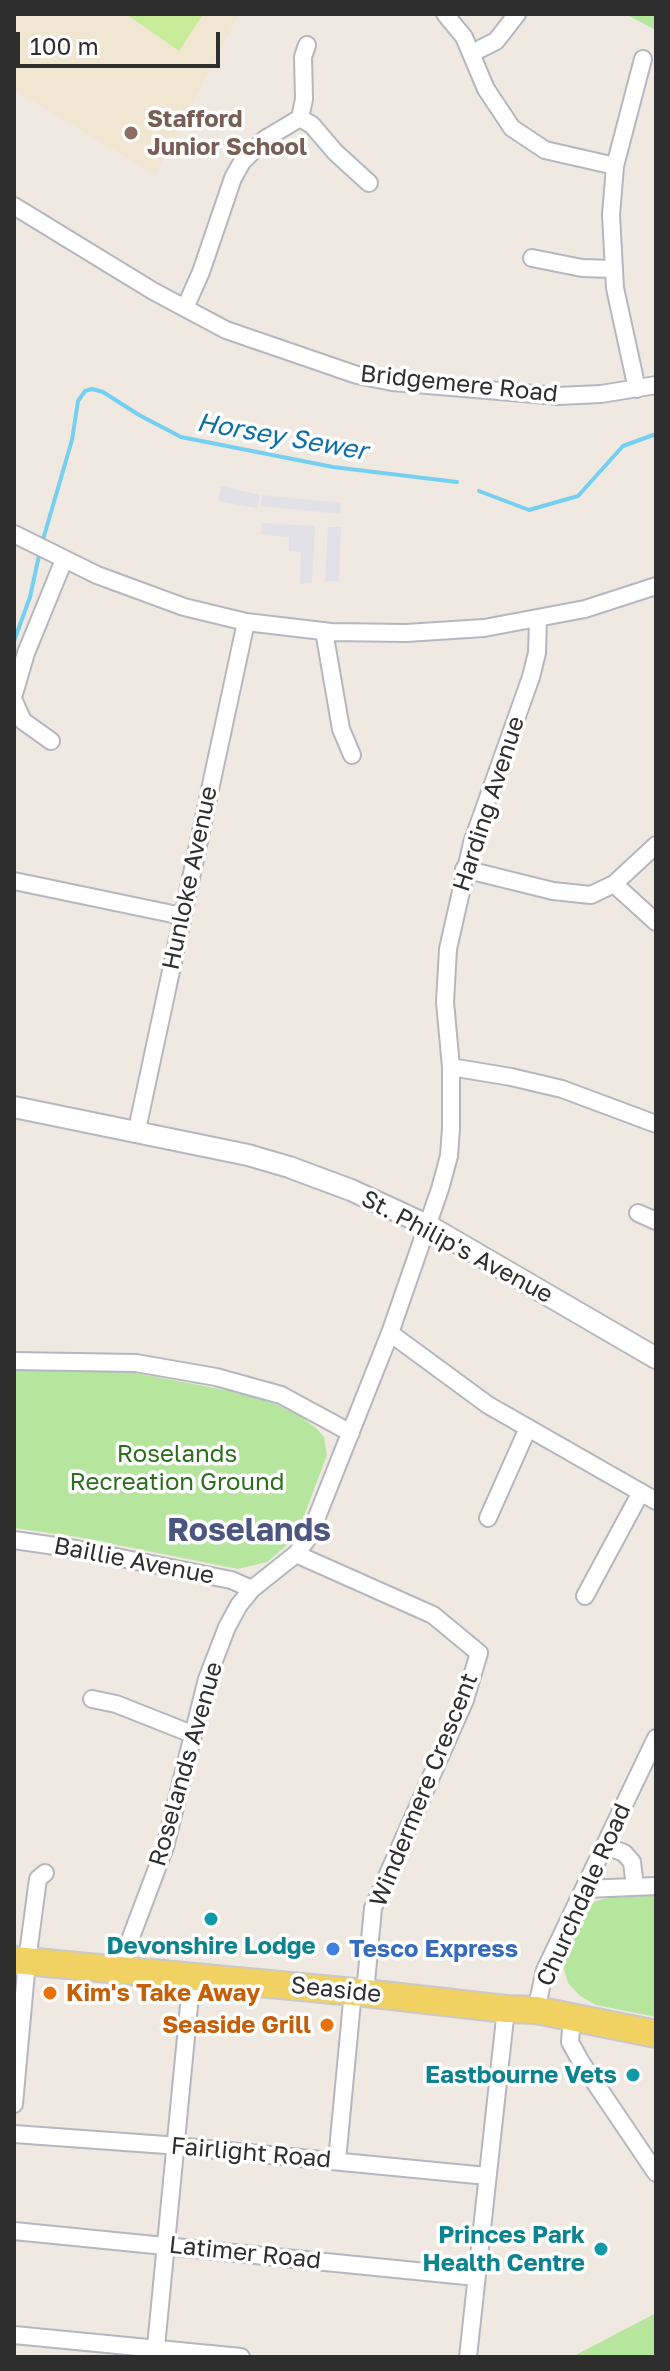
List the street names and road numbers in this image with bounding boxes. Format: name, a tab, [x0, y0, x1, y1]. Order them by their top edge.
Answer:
street label: Bridgemere Road	[359, 359, 559, 409]
street label: Harding Avenue	[447, 713, 531, 895]
street label: Hunloke Avenue	[156, 784, 224, 972]
street label: St. Philip's Avenue	[356, 1184, 558, 1310]
street label: Baillie Avenue	[51, 1531, 217, 1591]
street label: Roselands Avenue	[143, 1658, 229, 1870]
street label: Windermere Crescent	[364, 1669, 484, 1911]
street label: Churchdale Road	[531, 1799, 637, 1991]
street label: Seaside	[289, 1971, 383, 2009]
street label: Fairlight Road	[170, 2132, 332, 2174]
street label: Latimer Road	[168, 2231, 322, 2275]

